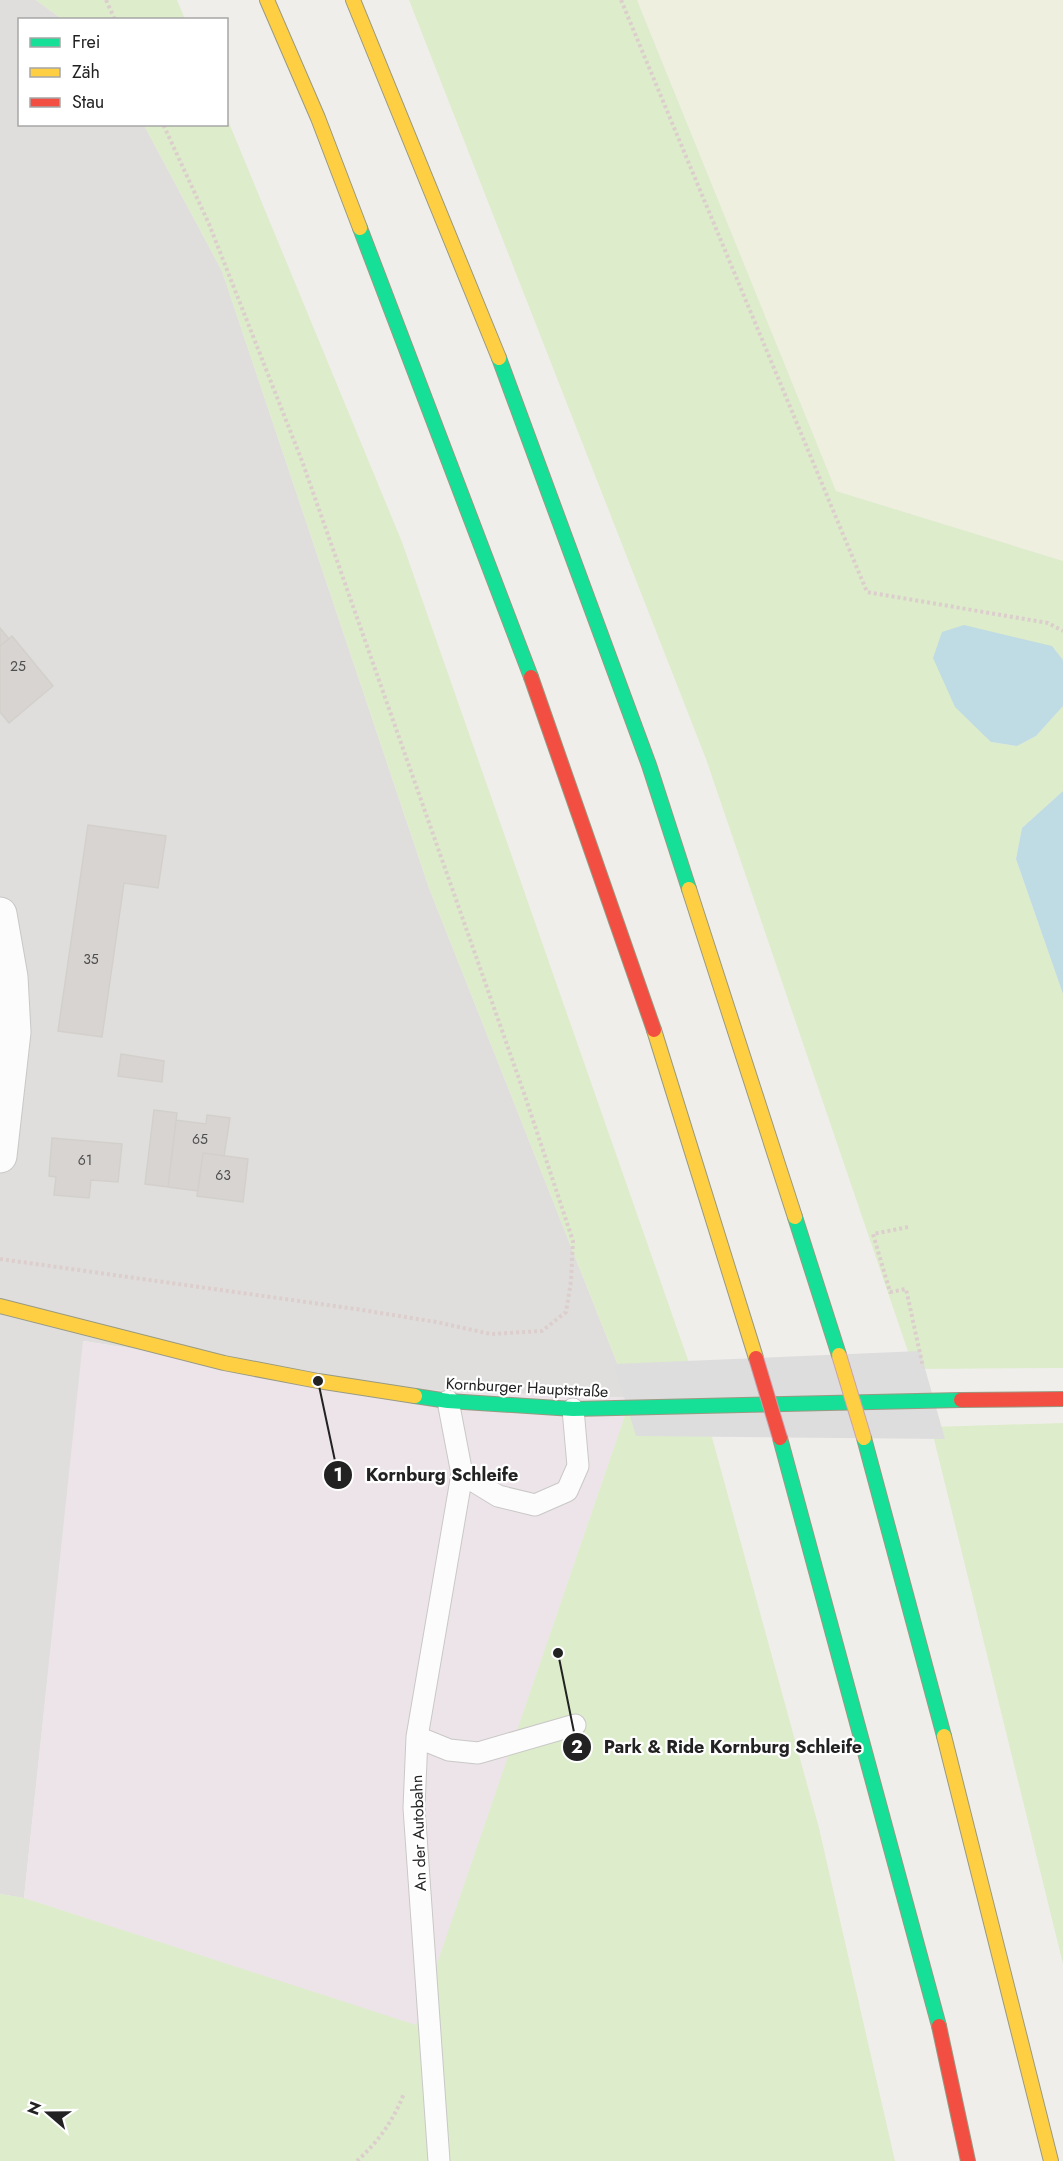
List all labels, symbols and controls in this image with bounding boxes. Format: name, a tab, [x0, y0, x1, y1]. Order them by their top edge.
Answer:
legend	[18, 18, 228, 126]
text: Frei	[72, 29, 101, 55]
text: Zäh	[72, 59, 100, 85]
text: Stau	[72, 89, 104, 115]
house number: 25	[10, 656, 26, 676]
house number: 35	[83, 949, 99, 969]
house number: 65	[192, 1129, 208, 1149]
house number: 61	[78, 1150, 92, 1170]
house number: 63	[215, 1165, 231, 1185]
street label: Kornburger Hauptstraße	[445, 1372, 609, 1403]
callout: Kornburg Schleife	[323, 1457, 530, 1493]
text: 1	[333, 1462, 343, 1488]
text: Kornburg Schleife	[366, 1462, 518, 1488]
callout: Park & Ride Kornburg Schleife	[562, 1729, 874, 1765]
text: 2	[571, 1734, 583, 1760]
text: Park & Ride Kornburg Schleife	[604, 1734, 862, 1760]
street label: An der Autobahn	[405, 1774, 432, 1891]
north arrow	[18, 2083, 78, 2143]
text: N	[21, 2098, 47, 2118]

